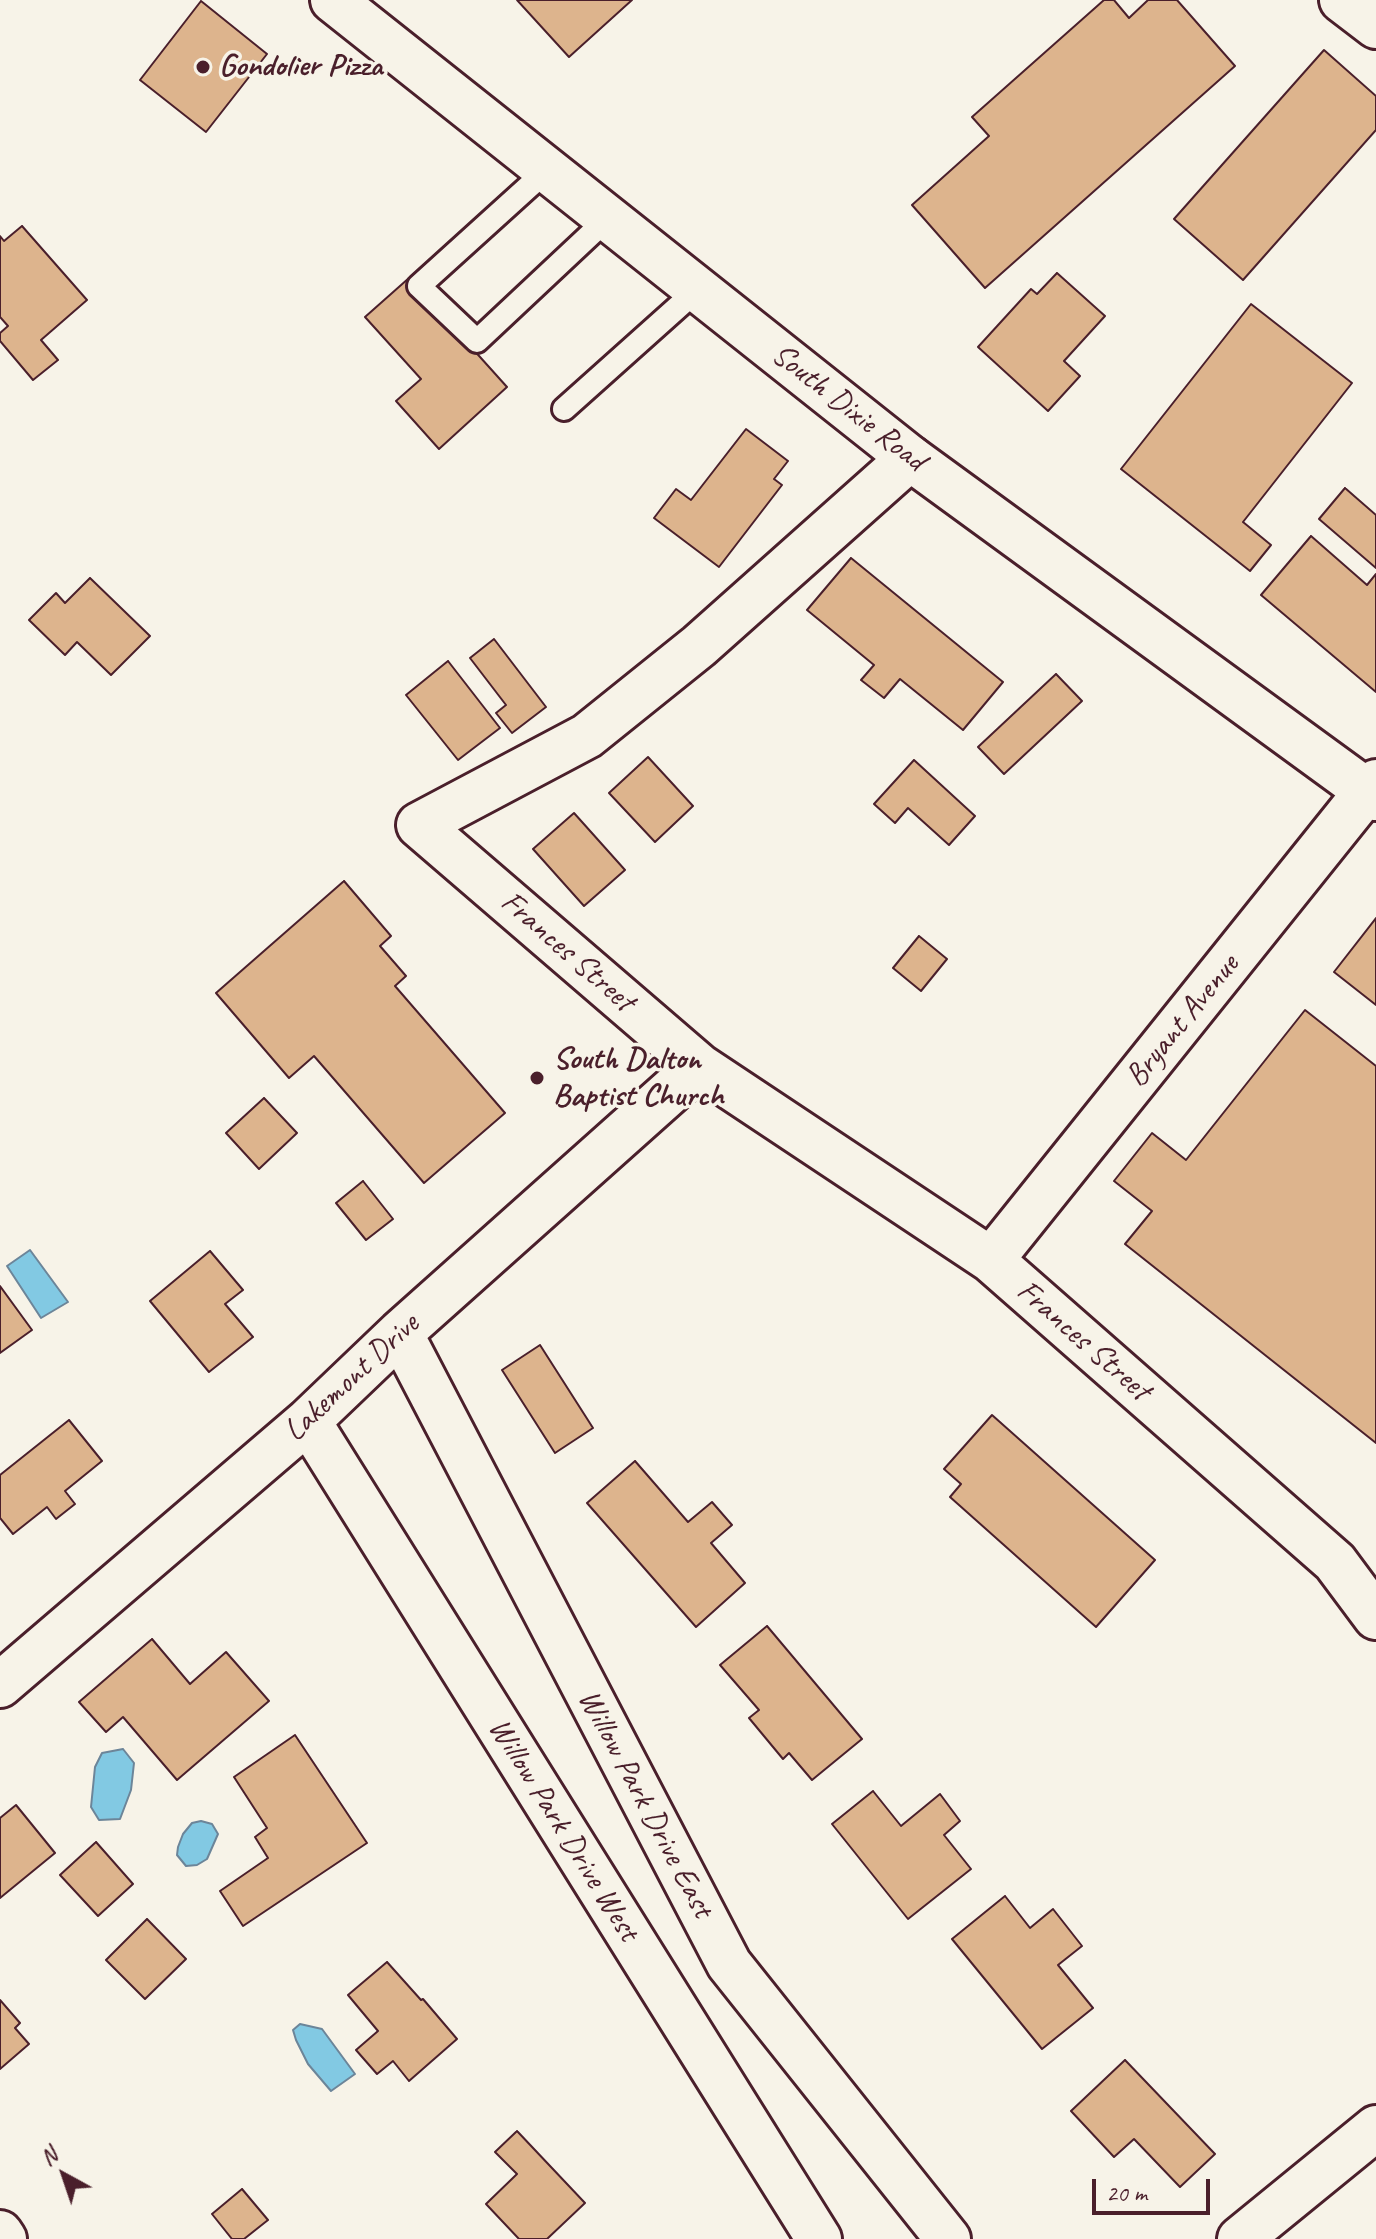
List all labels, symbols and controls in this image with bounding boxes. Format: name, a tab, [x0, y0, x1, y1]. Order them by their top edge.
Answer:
place label: Gondolier Pizza	[219, 48, 382, 86]
marker: Gondolier Pizza	[194, 58, 212, 76]
street label: South Dixie Road	[763, 336, 933, 480]
street label: Frances Street	[492, 884, 642, 1020]
street label: Bryant Avenue	[1118, 947, 1248, 1095]
place label: South Dalton Baptist Church	[553, 1041, 724, 1116]
marker: South Dalton Baptist Church	[528, 1069, 546, 1087]
street label: Frances Street	[1008, 1273, 1158, 1409]
street label: Lakemont Drive	[276, 1306, 428, 1450]
street label: Willow Park Drive East	[569, 1684, 721, 1924]
street label: Willow Park Drive West	[479, 1712, 647, 1948]
north arrow	[24, 2135, 104, 2215]
text: N	[34, 2142, 63, 2172]
scale bar	[1096, 2163, 1214, 2213]
text: 20 m	[1106, 2178, 1147, 2208]

